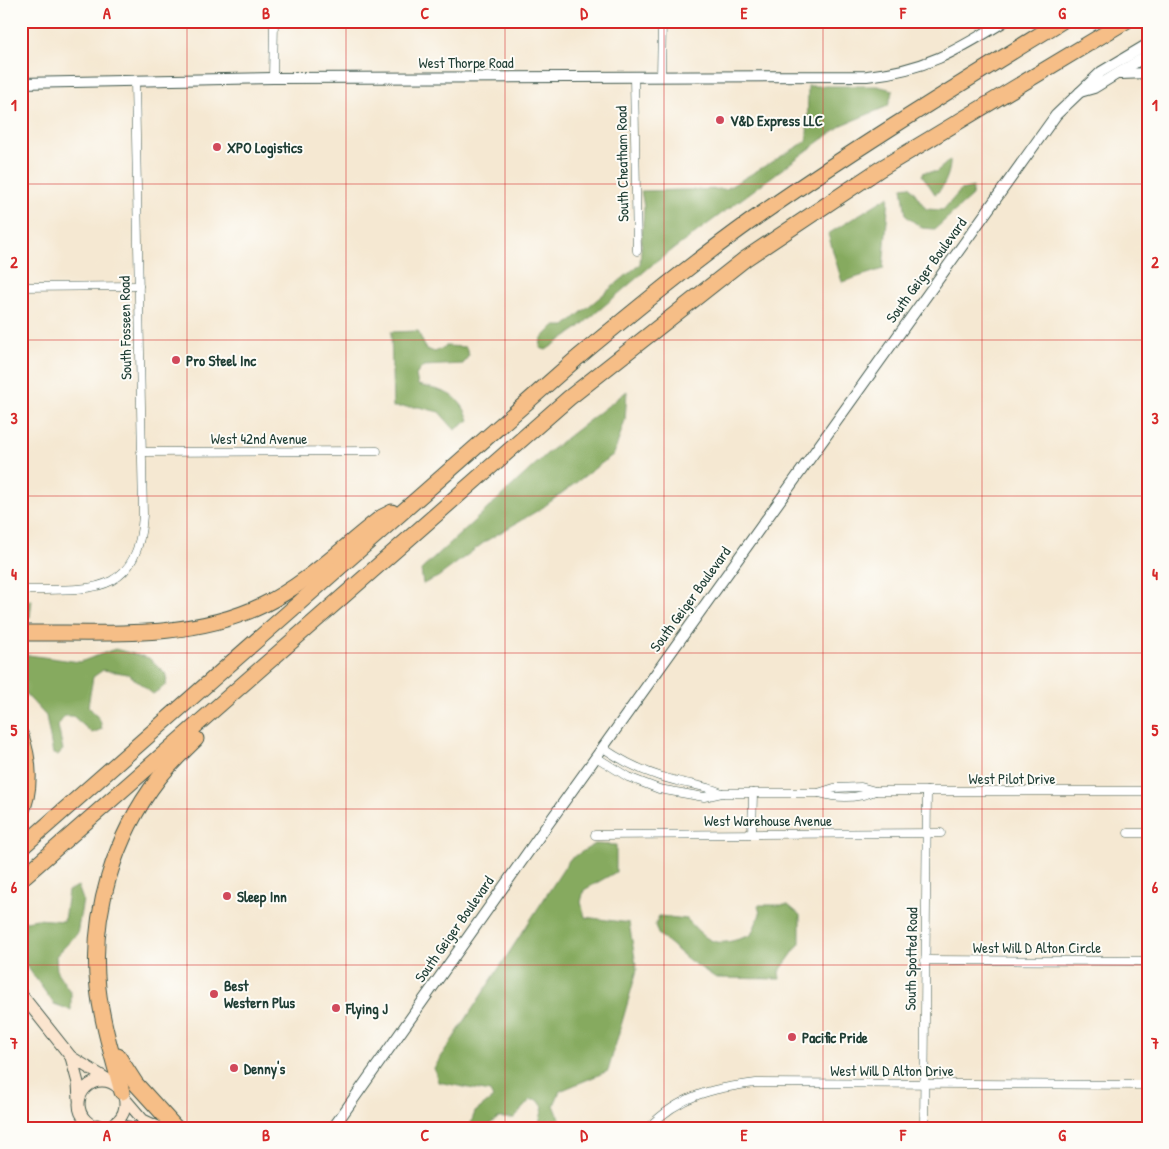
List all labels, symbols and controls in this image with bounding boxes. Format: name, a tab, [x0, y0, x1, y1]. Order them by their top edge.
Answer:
text: A	[103, 2, 111, 24]
text: B	[262, 2, 270, 24]
text: C	[421, 2, 430, 24]
text: D	[580, 2, 588, 24]
text: E	[740, 2, 748, 24]
text: F	[899, 2, 907, 24]
text: G	[1058, 2, 1066, 24]
street label: West Thorpe Road	[418, 52, 514, 73]
text: 1	[11, 94, 17, 116]
text: 1	[1152, 94, 1158, 116]
street label: South Cheatham Road	[610, 106, 634, 222]
place label: V&D Express LLC	[730, 110, 823, 132]
marker: V&D Express LLC	[714, 114, 726, 126]
place label: XPO Logistics	[227, 137, 303, 159]
marker: XPO Logistics	[211, 141, 223, 153]
street label: South Geiger Boulevard	[881, 213, 971, 327]
text: 2	[10, 251, 18, 273]
text: 2	[1151, 251, 1159, 273]
street label: South Fosseen Road	[114, 276, 136, 380]
place label: Pro Steel Inc	[186, 350, 257, 371]
marker: Pro Steel Inc	[170, 354, 182, 366]
text: 3	[10, 407, 18, 429]
text: 3	[1151, 407, 1159, 429]
street label: West 42nd Avenue	[211, 428, 307, 449]
street label: South Geiger Boulevard	[645, 542, 735, 656]
text: 4	[11, 563, 17, 585]
text: 4	[1152, 563, 1158, 585]
text: 5	[11, 719, 18, 741]
text: 5	[1152, 719, 1159, 741]
street label: West Pilot Drive	[968, 768, 1056, 789]
street label: West Warehouse Avenue	[704, 810, 832, 831]
street label: South Geiger Boulevard	[409, 872, 499, 986]
text: 6	[11, 876, 18, 898]
text: 6	[1152, 876, 1159, 898]
place label: Sleep Inn	[237, 886, 287, 908]
marker: Sleep Inn	[221, 890, 233, 902]
street label: South Spotted Road	[900, 907, 922, 1011]
street label: West Will D Alton Circle	[973, 937, 1101, 958]
place label: Best Western Plus	[224, 975, 295, 1013]
marker: Best Western Plus	[208, 988, 220, 1000]
place label: Flying J	[345, 998, 388, 1020]
marker: Flying J	[330, 1002, 342, 1014]
place label: Pacific Pride	[802, 1027, 868, 1048]
marker: Pacific Pride	[786, 1031, 798, 1043]
text: 7	[9, 1032, 18, 1054]
text: 7	[1150, 1032, 1159, 1054]
place label: Denny's	[244, 1058, 285, 1080]
street label: West Will D Alton Drive	[830, 1060, 954, 1081]
marker: Denny's	[228, 1062, 240, 1074]
text: A	[103, 1124, 111, 1146]
text: B	[262, 1124, 270, 1146]
text: C	[421, 1124, 430, 1146]
text: D	[580, 1124, 588, 1146]
text: E	[740, 1124, 748, 1146]
text: F	[899, 1124, 907, 1146]
text: G	[1058, 1124, 1066, 1146]

